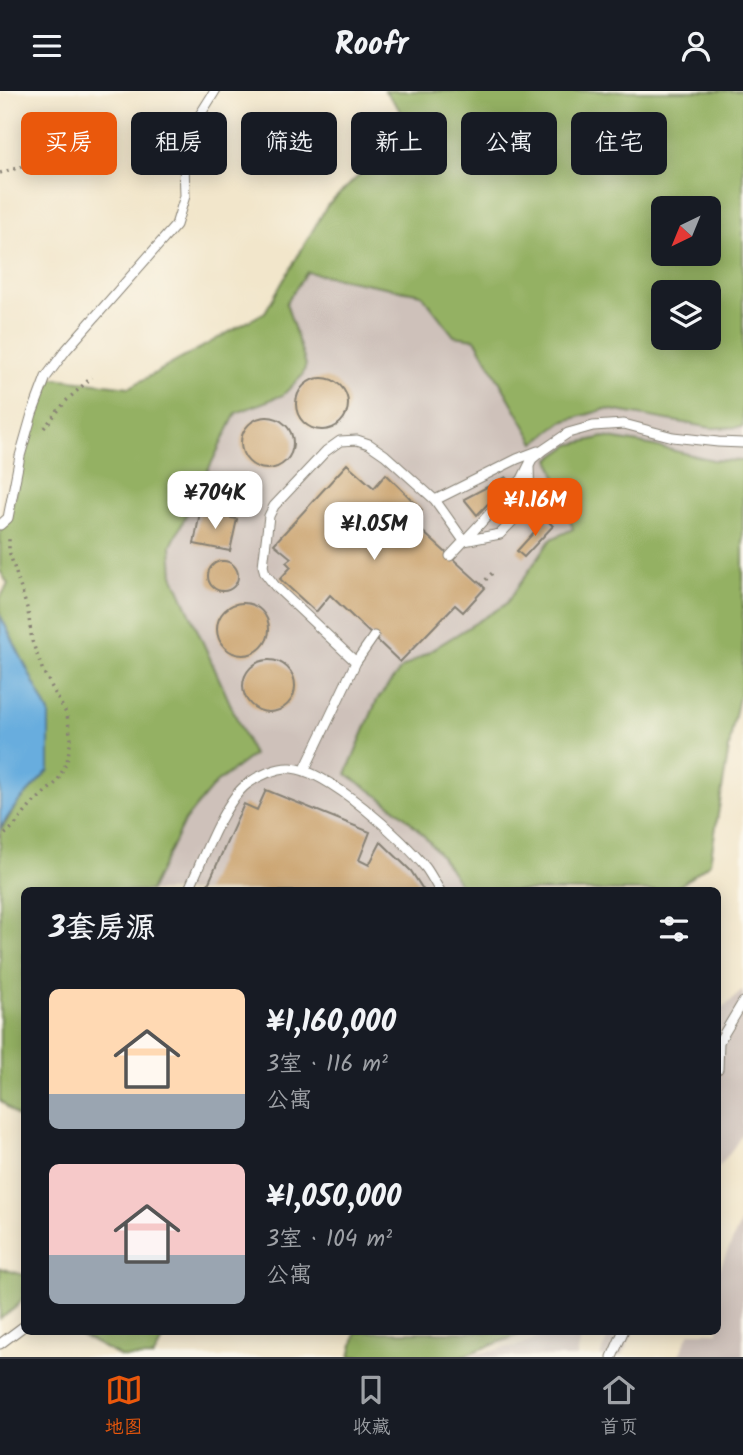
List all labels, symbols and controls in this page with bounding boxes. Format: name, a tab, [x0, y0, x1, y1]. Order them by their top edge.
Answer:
text: Roofr	[335, 20, 408, 71]
icon: menu	[28, 27, 66, 65]
icon: person	[677, 27, 715, 65]
chip: 买房	[21, 112, 117, 175]
chip: 租房	[131, 112, 227, 175]
chip: 筛选	[241, 112, 337, 175]
chip: 新上	[351, 112, 447, 175]
chip: 公寓	[461, 112, 557, 175]
chip: 住宅	[571, 112, 667, 175]
north arrow	[651, 196, 721, 266]
map controls	[651, 196, 721, 350]
button: layers	[651, 280, 721, 350]
pin: ¥704K	[166, 471, 264, 531]
text: ¥704K	[183, 476, 247, 512]
pin: ¥1.16M	[478, 479, 592, 538]
text: ¥1.16M	[503, 483, 567, 519]
pin: ¥1.05M	[317, 503, 431, 562]
text: ¥1.05M	[340, 507, 408, 543]
text: 3套房源	[49, 905, 155, 953]
icon: filters	[655, 910, 693, 948]
text: ¥1,160,000	[266, 999, 396, 1047]
icon: home	[105, 1017, 189, 1101]
text: 3室 · 116 m²	[266, 1047, 388, 1083]
text: 公寓	[266, 1083, 312, 1119]
text: ¥1,050,000	[266, 1174, 401, 1222]
icon: home	[105, 1192, 189, 1276]
text: 3室 · 104 m²	[266, 1222, 392, 1258]
text: 公寓	[266, 1258, 312, 1294]
tab: 地图	[105, 1371, 143, 1443]
tab: 收藏	[352, 1371, 390, 1443]
tab: 首页	[600, 1371, 638, 1443]

